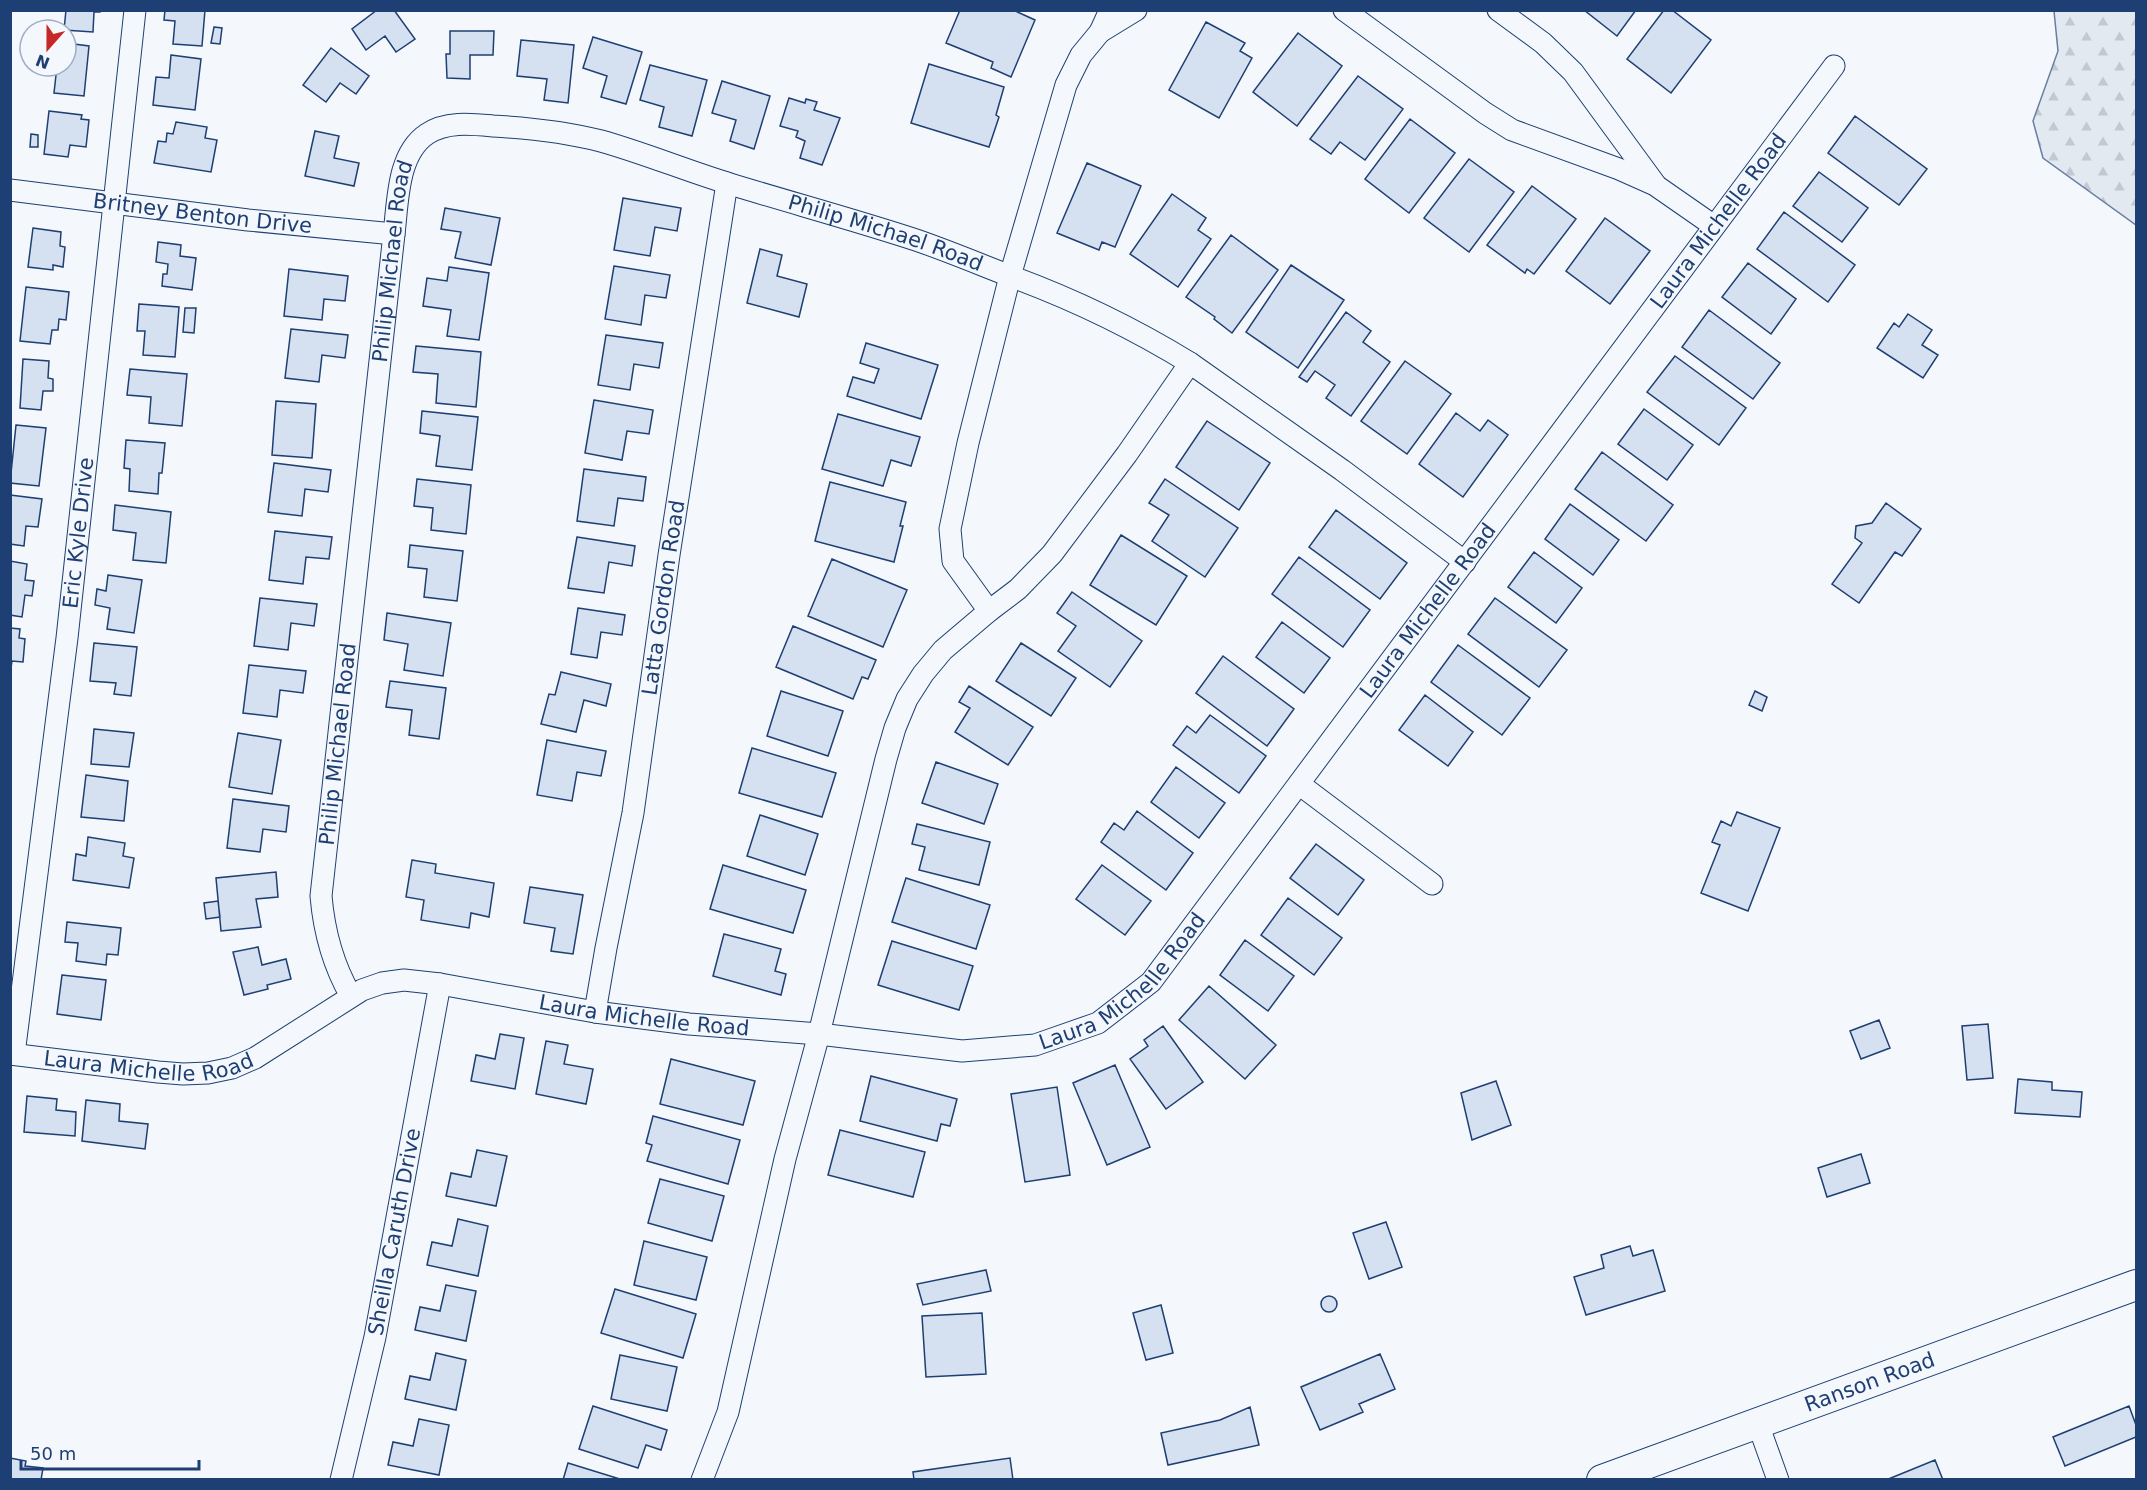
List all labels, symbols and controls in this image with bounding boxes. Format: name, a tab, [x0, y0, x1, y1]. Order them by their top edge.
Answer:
north arrow	[18, 18, 78, 78]
text: N	[33, 50, 52, 73]
street label: Laura Michelle Road	[1645, 129, 1791, 313]
street label: Philip Michael Road	[368, 157, 418, 363]
street label: Britney Benton Drive	[92, 189, 313, 238]
street label: Philip Michael Road	[785, 190, 986, 276]
street label: Eric Kyle Drive	[58, 456, 98, 610]
street label: Latta Gordon Road	[638, 498, 689, 697]
street label: Laura Michelle Road	[1355, 519, 1501, 703]
street label: Philip Michael Road	[315, 642, 361, 847]
street label: Laura Michelle Road	[1036, 908, 1210, 1055]
street label: Laura Michelle Road	[537, 990, 750, 1041]
street label: Laura Michelle Road	[42, 1046, 257, 1086]
street label: Sheilla Caruth Drive	[364, 1126, 425, 1337]
street label: Ranson Road	[1801, 1347, 1938, 1417]
scale bar	[21, 1433, 200, 1471]
text: 50 m	[30, 1443, 76, 1464]

